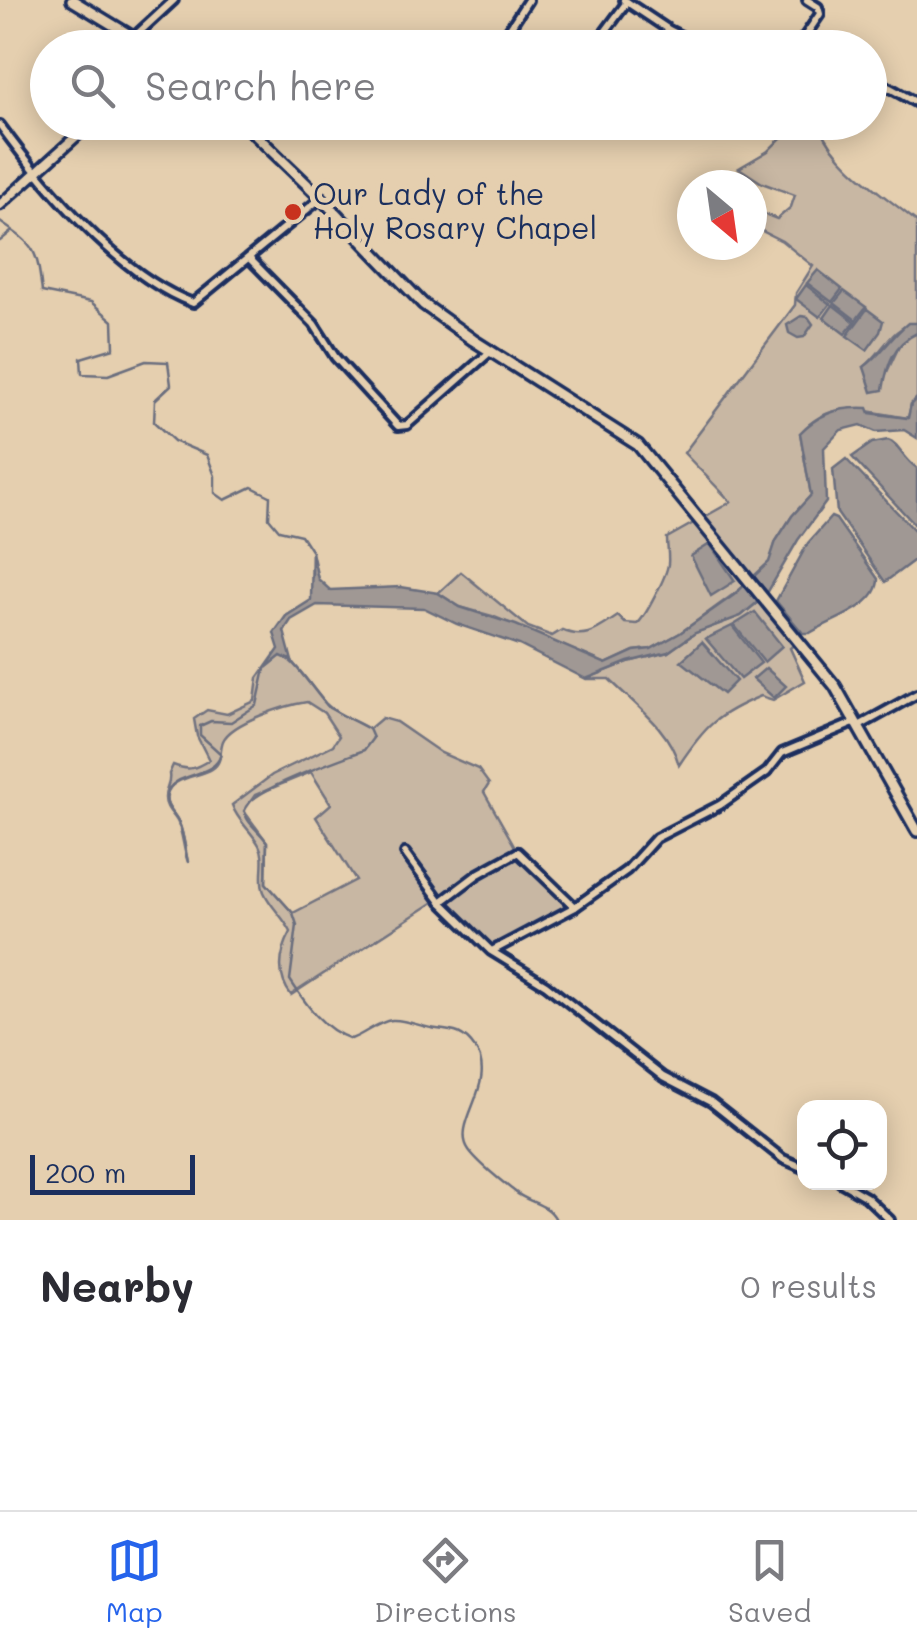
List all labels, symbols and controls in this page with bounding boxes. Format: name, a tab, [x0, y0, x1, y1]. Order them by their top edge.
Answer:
search box	[30, 30, 887, 140]
icon: search	[65, 58, 120, 113]
text: Search here	[145, 60, 376, 110]
north arrow	[677, 170, 767, 260]
place label: Our Lady of the Holy Rosary Chapel	[313, 173, 597, 247]
marker: Our Lady of the Holy Rosary Chapel	[282, 201, 304, 223]
map controls	[797, 1100, 887, 1190]
button: locate	[797, 1100, 887, 1190]
scale bar	[30, 1150, 195, 1194]
text: 200 m	[45, 1154, 126, 1190]
text: Nearby	[40, 1258, 194, 1313]
text: 0 results	[740, 1264, 877, 1306]
tab: Map	[106, 1533, 163, 1629]
tab: Directions	[374, 1533, 517, 1629]
tab: Saved	[728, 1533, 811, 1629]

